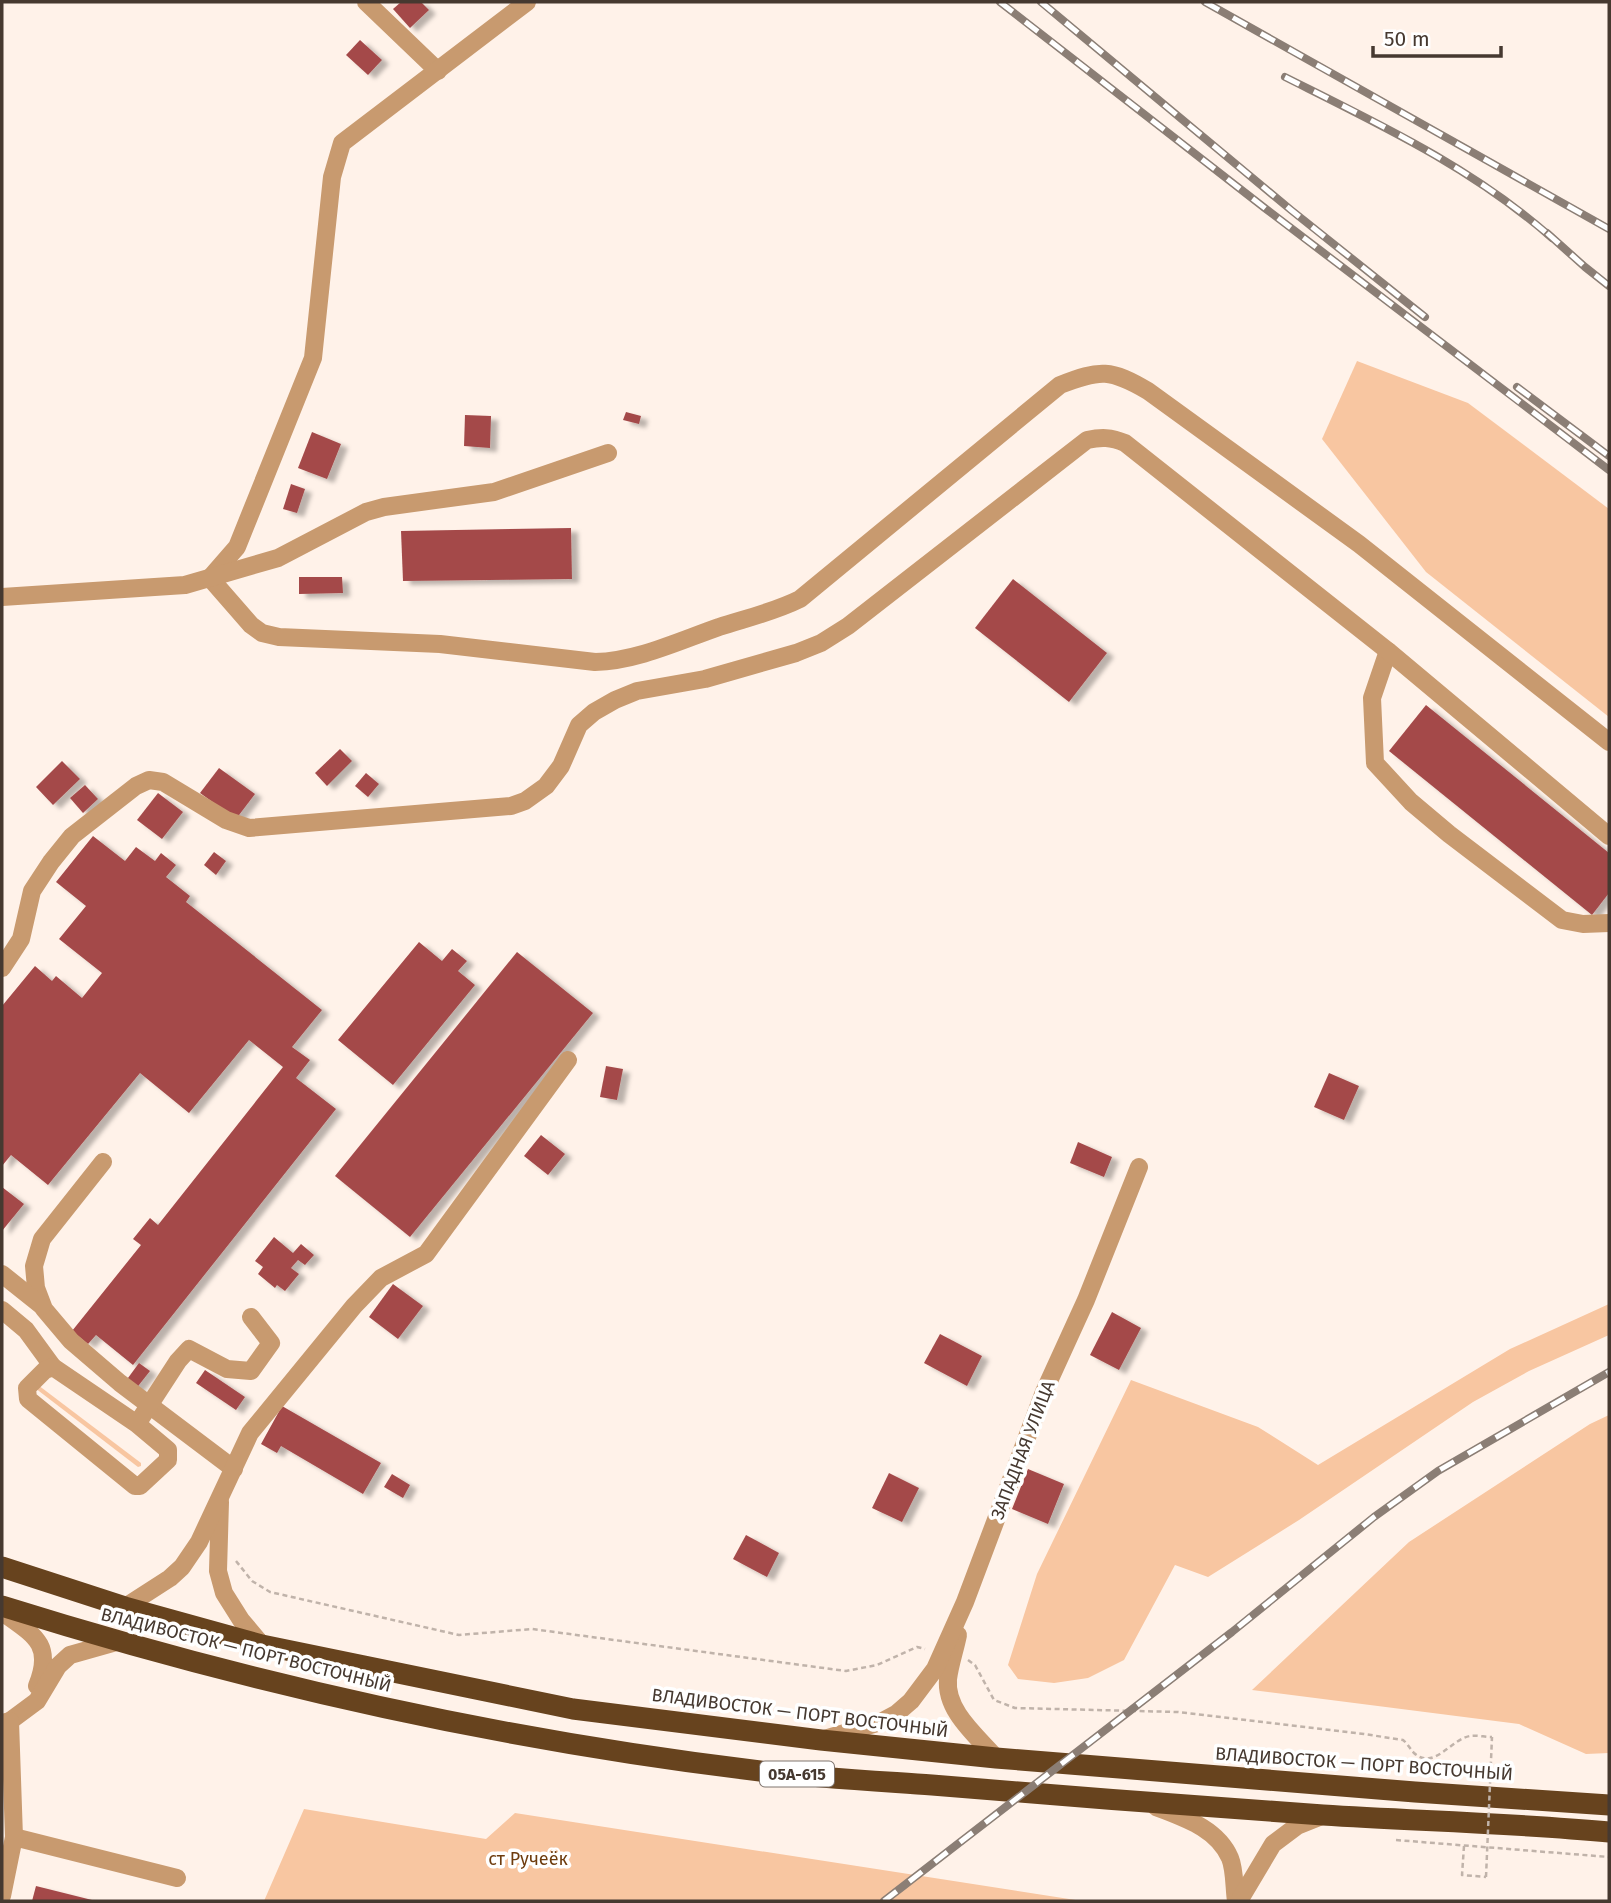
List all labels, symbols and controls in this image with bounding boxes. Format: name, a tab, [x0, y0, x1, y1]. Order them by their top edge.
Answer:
scale bar	[1373, 14, 1501, 58]
text: 50 m	[1384, 26, 1430, 52]
street label: ЗАПАДНАЯ УЛИЦА	[986, 1377, 1060, 1523]
street label: ВЛАДИВОСТОК — ПОРТ ВОСТОЧНЫЙ	[98, 1603, 394, 1697]
street label: ВЛАДИВОСТОК — ПОРТ ВОСТОЧНЫЙ	[650, 1684, 950, 1742]
street label: ВЛАДИВОСТОК — ПОРТ ВОСТОЧНЫЙ	[1214, 1743, 1514, 1785]
road number: 05А-615	[760, 1762, 834, 1786]
park label: ст Ручеёк	[488, 1848, 568, 1870]

